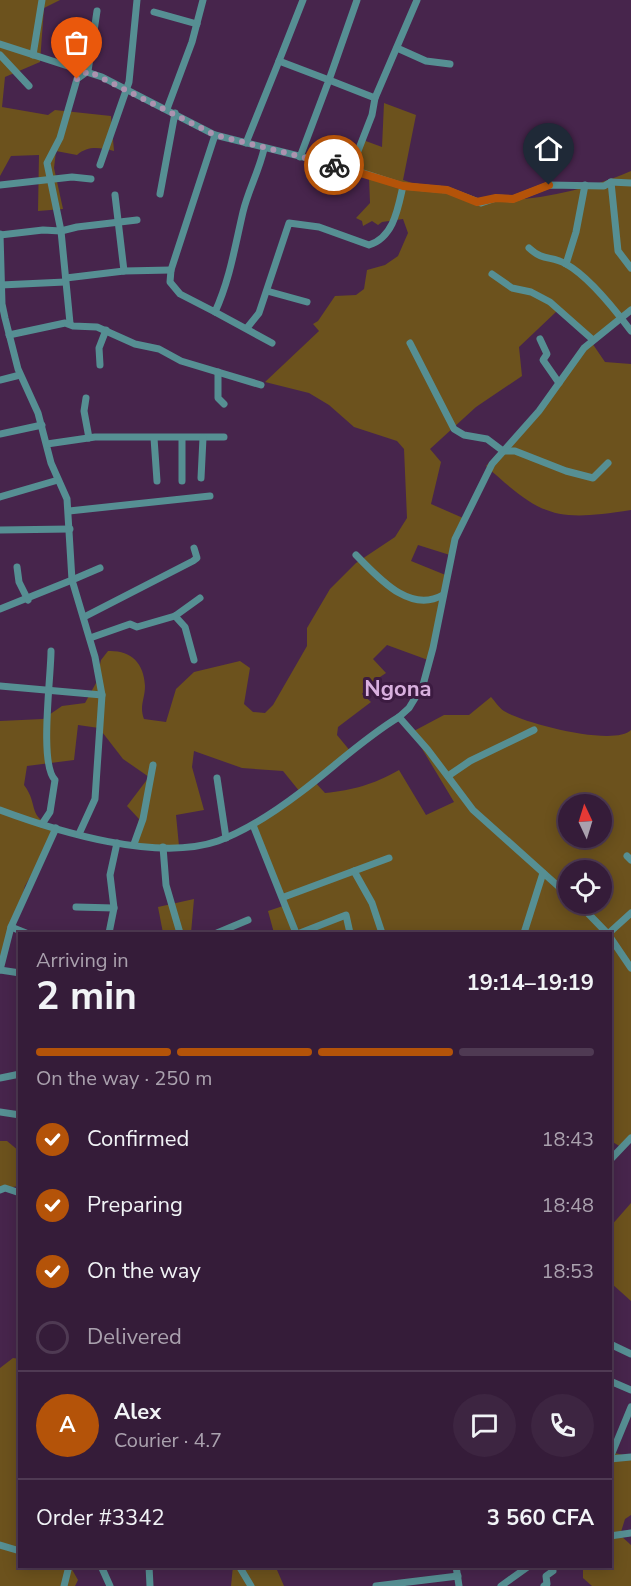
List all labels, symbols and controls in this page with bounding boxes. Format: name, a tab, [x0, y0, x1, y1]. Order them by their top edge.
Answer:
pin	[51, 17, 102, 79]
icon: bag	[60, 26, 93, 59]
pin	[523, 123, 574, 185]
icon: home	[532, 132, 565, 165]
courier	[304, 135, 364, 195]
icon: bike	[318, 149, 351, 182]
district label: Ngona	[364, 674, 432, 704]
north arrow	[558, 794, 612, 848]
map controls	[558, 794, 612, 914]
button: locate	[558, 860, 612, 914]
text: Arriving in	[36, 947, 129, 974]
text: 19:14–19:19	[466, 968, 594, 998]
text: 2 min	[36, 970, 137, 1023]
text: On the way · 250 m	[36, 1065, 212, 1092]
icon: check	[36, 1123, 69, 1156]
text: Confirmed	[87, 1124, 189, 1154]
text: 18:43	[541, 1126, 594, 1153]
icon: check	[36, 1189, 69, 1222]
text: Preparing	[87, 1190, 183, 1220]
text: 18:48	[541, 1192, 594, 1219]
icon: check	[36, 1255, 69, 1288]
text: On the way	[87, 1256, 201, 1286]
text: 18:53	[541, 1258, 594, 1285]
text: Delivered	[87, 1322, 182, 1352]
button: chat	[453, 1394, 516, 1457]
button: phone	[531, 1394, 594, 1457]
text: Alex	[114, 1397, 161, 1427]
text: A	[59, 1410, 76, 1440]
text: Courier · 4.7	[114, 1427, 222, 1454]
text: Order #3342	[36, 1503, 165, 1533]
text: 3 560 CFA	[487, 1503, 594, 1533]

